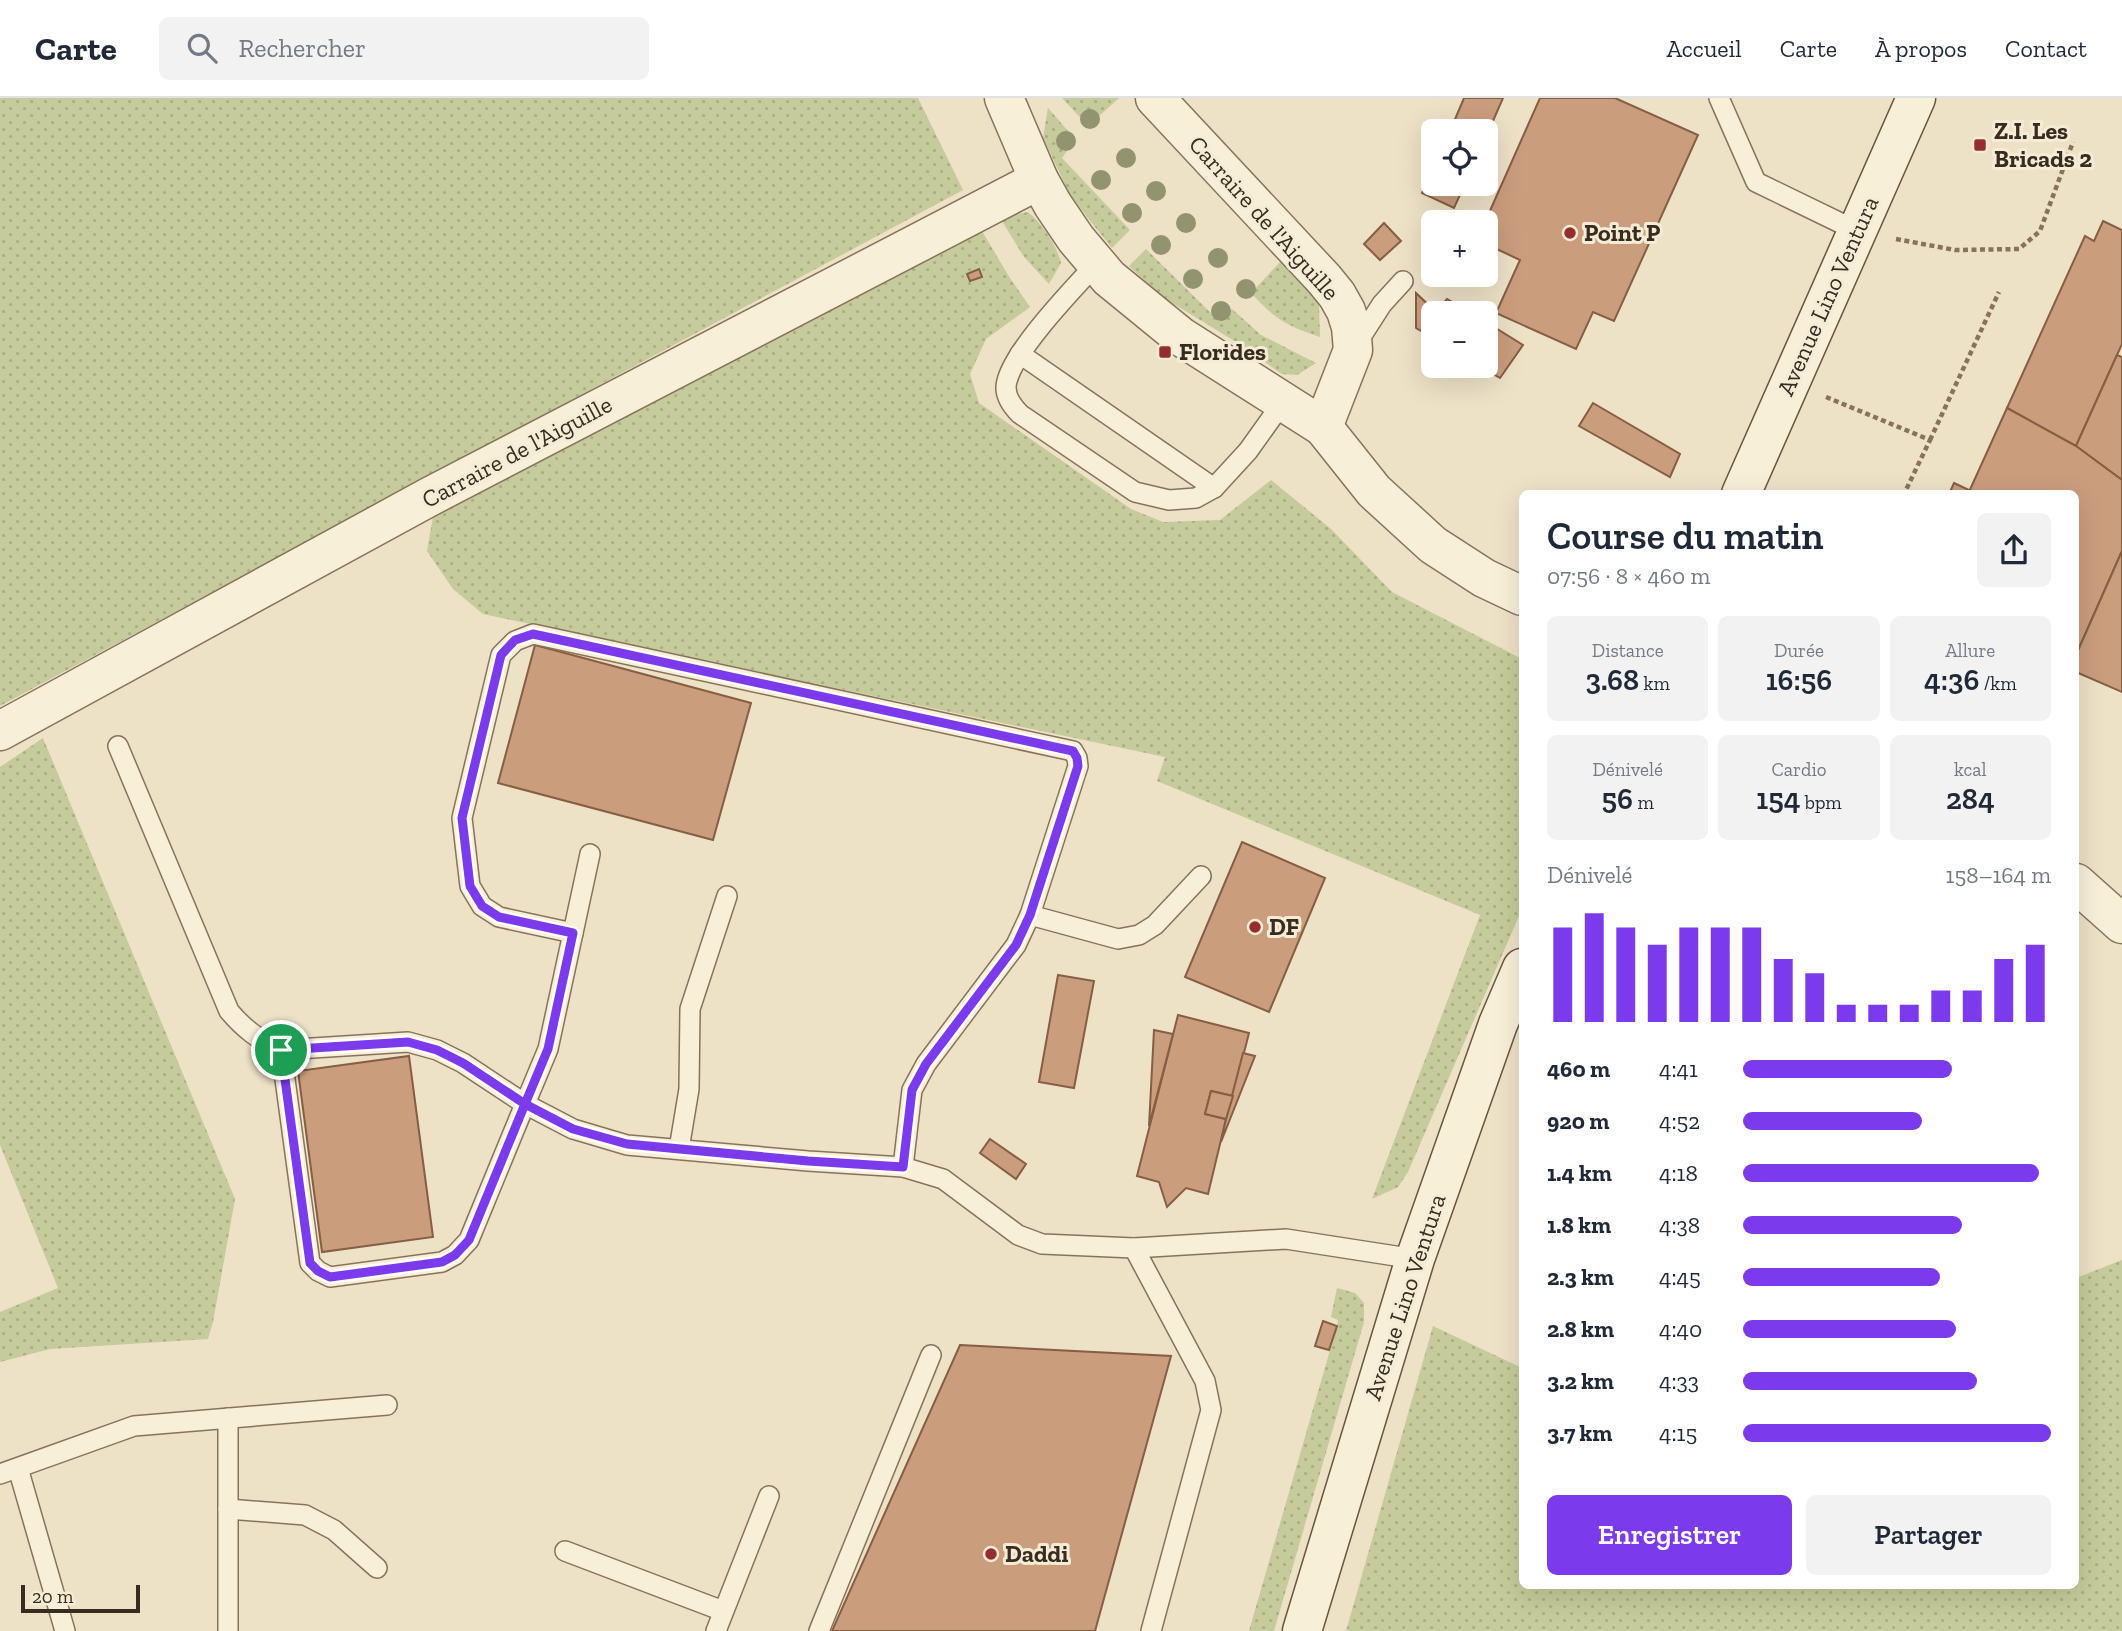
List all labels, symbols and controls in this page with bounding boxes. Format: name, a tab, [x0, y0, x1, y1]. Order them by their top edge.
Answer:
search box	[159, 17, 649, 80]
text: Carte	[35, 29, 117, 68]
icon: search	[183, 29, 221, 67]
text: Rechercher	[239, 32, 366, 64]
text: Accueil	[1666, 34, 1742, 63]
text: Carte	[1780, 34, 1837, 63]
text: À propos	[1875, 34, 1967, 63]
text: Contact	[2005, 34, 2087, 63]
place label: Z.I. Les Bricads 2	[1994, 116, 2092, 173]
map controls	[1421, 119, 1498, 378]
button: locate	[1421, 119, 1498, 196]
street label: Carraire de l'Aiguille	[1183, 130, 1346, 306]
marker: Z.I. Les Bricads 2	[1972, 137, 1988, 153]
street label: Avenue Lino Ventura	[1771, 191, 1885, 400]
button: +	[1421, 210, 1498, 287]
place label: Point P	[1584, 218, 1661, 247]
marker: Point P	[1562, 225, 1578, 241]
button: −	[1421, 301, 1498, 378]
place label: Florides	[1179, 337, 1266, 366]
marker: Florides	[1157, 344, 1173, 360]
street label: Carraire de l'Aiguille	[417, 389, 617, 514]
text: Course du matin	[1547, 513, 1824, 559]
button: share	[1977, 513, 2051, 587]
text: 07:56 · 8 × 460 m	[1547, 562, 1710, 590]
text: Distance	[1592, 639, 1664, 662]
text: Durée	[1774, 639, 1824, 662]
text: Allure	[1945, 639, 1995, 662]
text: 3.68	[1585, 662, 1639, 698]
text: 16:56	[1766, 662, 1832, 698]
text: 4:36	[1924, 662, 1980, 698]
text: km	[1639, 672, 1670, 695]
text: /km	[1980, 672, 2017, 695]
text: Dénivelé	[1592, 758, 1663, 781]
text: Cardio	[1772, 758, 1826, 781]
text: kcal	[1954, 758, 1987, 781]
text: 56	[1602, 781, 1633, 817]
text: 154	[1756, 781, 1800, 817]
text: 284	[1946, 781, 1995, 817]
text: m	[1633, 791, 1654, 814]
text: bpm	[1800, 791, 1842, 814]
text: Dénivelé	[1547, 861, 1632, 889]
text: 158–164 m	[1946, 861, 2051, 889]
place label: DF	[1269, 912, 1300, 941]
marker: DF	[1247, 919, 1263, 935]
pin	[251, 1020, 311, 1080]
icon: arrive	[262, 1031, 300, 1069]
text: 460 m	[1547, 1055, 1610, 1083]
text: 4:41	[1659, 1055, 1698, 1083]
text: 920 m	[1547, 1107, 1609, 1135]
text: 4:52	[1659, 1107, 1700, 1135]
text: 1.4 km	[1547, 1159, 1612, 1187]
text: 4:18	[1659, 1159, 1698, 1187]
street label: Avenue Lino Ventura	[1358, 1190, 1452, 1404]
text: 1.8 km	[1547, 1211, 1611, 1239]
text: 4:38	[1659, 1211, 1700, 1239]
text: 2.3 km	[1547, 1263, 1614, 1291]
text: 4:45	[1659, 1263, 1701, 1291]
text: 2.8 km	[1547, 1315, 1614, 1343]
text: 4:40	[1659, 1315, 1702, 1343]
text: 3.2 km	[1547, 1367, 1614, 1395]
text: 4:33	[1659, 1367, 1699, 1395]
text: 3.7 km	[1547, 1419, 1612, 1447]
text: 4:15	[1659, 1419, 1697, 1447]
button: Enregistrer	[1547, 1495, 1792, 1575]
button: Partager	[1806, 1495, 2051, 1575]
place label: Daddi	[1005, 1539, 1068, 1568]
marker: Daddi	[983, 1546, 999, 1562]
scale bar	[21, 1582, 140, 1614]
text: 20 m	[32, 1585, 73, 1608]

